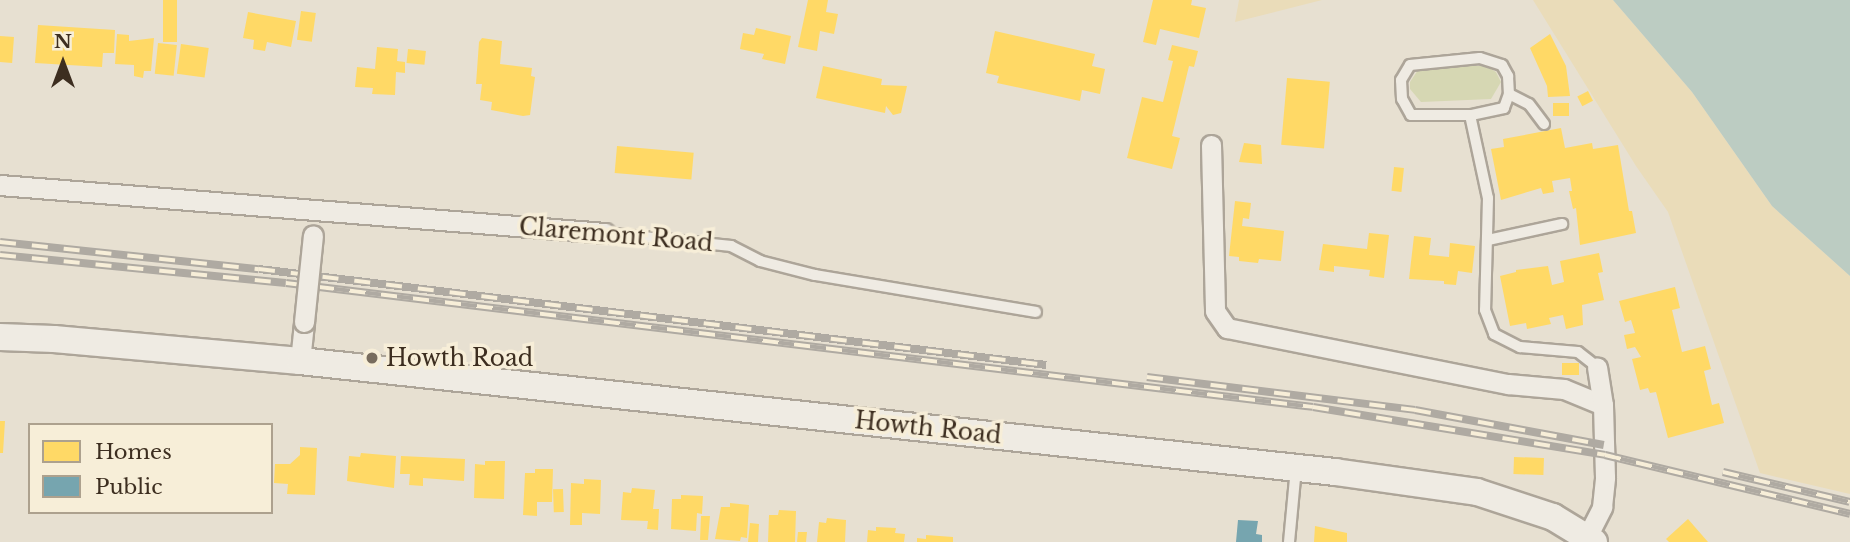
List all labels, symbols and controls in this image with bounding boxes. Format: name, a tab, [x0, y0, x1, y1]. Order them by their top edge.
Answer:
north arrow	[28, 28, 98, 98]
text: N	[54, 30, 72, 53]
street label: Claremont Road	[518, 213, 714, 257]
place label: Howth Road	[386, 344, 533, 372]
marker: Howth Road	[364, 350, 380, 366]
street label: Howth Road	[853, 407, 1003, 449]
legend	[28, 423, 273, 514]
text: Homes	[95, 439, 172, 465]
text: Public	[95, 474, 162, 500]

